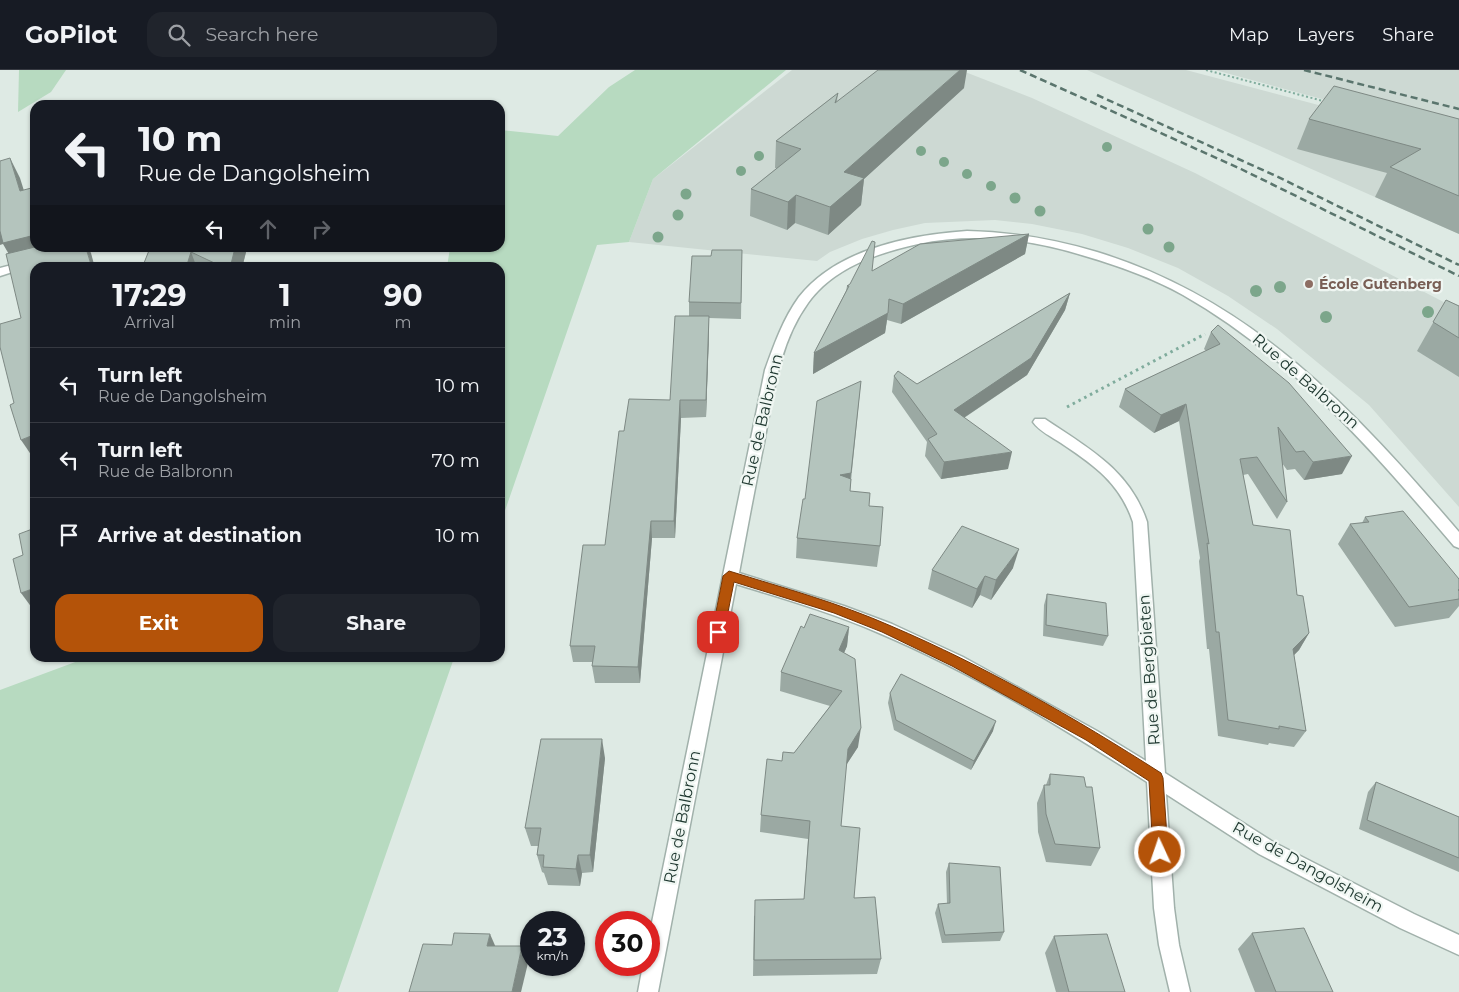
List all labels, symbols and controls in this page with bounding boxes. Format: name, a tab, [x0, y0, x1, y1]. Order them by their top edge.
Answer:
search box	[147, 12, 497, 57]
text: GoPilot	[25, 20, 117, 49]
icon: search	[165, 21, 193, 49]
text: Search here	[205, 23, 318, 46]
text: Map	[1229, 24, 1269, 46]
text: Layers	[1297, 24, 1354, 46]
text: Share	[1382, 24, 1434, 46]
text: 10 m	[138, 117, 222, 160]
icon: left	[55, 120, 120, 185]
text: Rue de Dangolsheim	[138, 160, 371, 187]
icon: left	[201, 215, 229, 243]
icon: ahead	[254, 215, 282, 243]
icon: right	[307, 215, 335, 243]
place label: École Gutenberg	[1319, 275, 1442, 293]
text: 17:29	[112, 277, 187, 314]
text: 1	[279, 277, 291, 314]
text: 90	[383, 277, 423, 314]
marker: École Gutenberg	[1303, 278, 1315, 290]
text: Arrival	[124, 313, 175, 332]
text: min	[269, 313, 301, 332]
text: m	[395, 313, 411, 332]
street label: Rue de Balbronn	[1249, 329, 1363, 433]
street label: Rue de Balbronn	[738, 352, 786, 488]
text: Turn left	[98, 364, 183, 387]
icon: left	[55, 371, 83, 399]
text: 10 m	[435, 374, 480, 397]
text: Rue de Dangolsheim	[98, 387, 267, 406]
text: Turn left	[98, 439, 183, 462]
icon: left	[55, 446, 83, 474]
text: 70 m	[431, 449, 480, 472]
text: Rue de Balbronn	[98, 462, 233, 481]
icon: arrive	[55, 521, 83, 549]
text: Arrive at destination	[98, 524, 302, 547]
text: 10 m	[435, 524, 480, 547]
button: Exit	[55, 594, 263, 652]
button: Share	[273, 594, 480, 652]
street label: Rue de Bergbieten	[1134, 594, 1164, 746]
pin	[697, 611, 739, 653]
icon: arrive	[704, 618, 732, 646]
street label: Rue de Balbronn	[660, 749, 704, 885]
street label: Rue de Dangolsheim	[1229, 818, 1387, 916]
position arrow	[1133, 825, 1185, 877]
speed limit sign: 30	[595, 911, 660, 976]
text: 23	[538, 922, 567, 952]
text: km/h	[536, 948, 569, 963]

